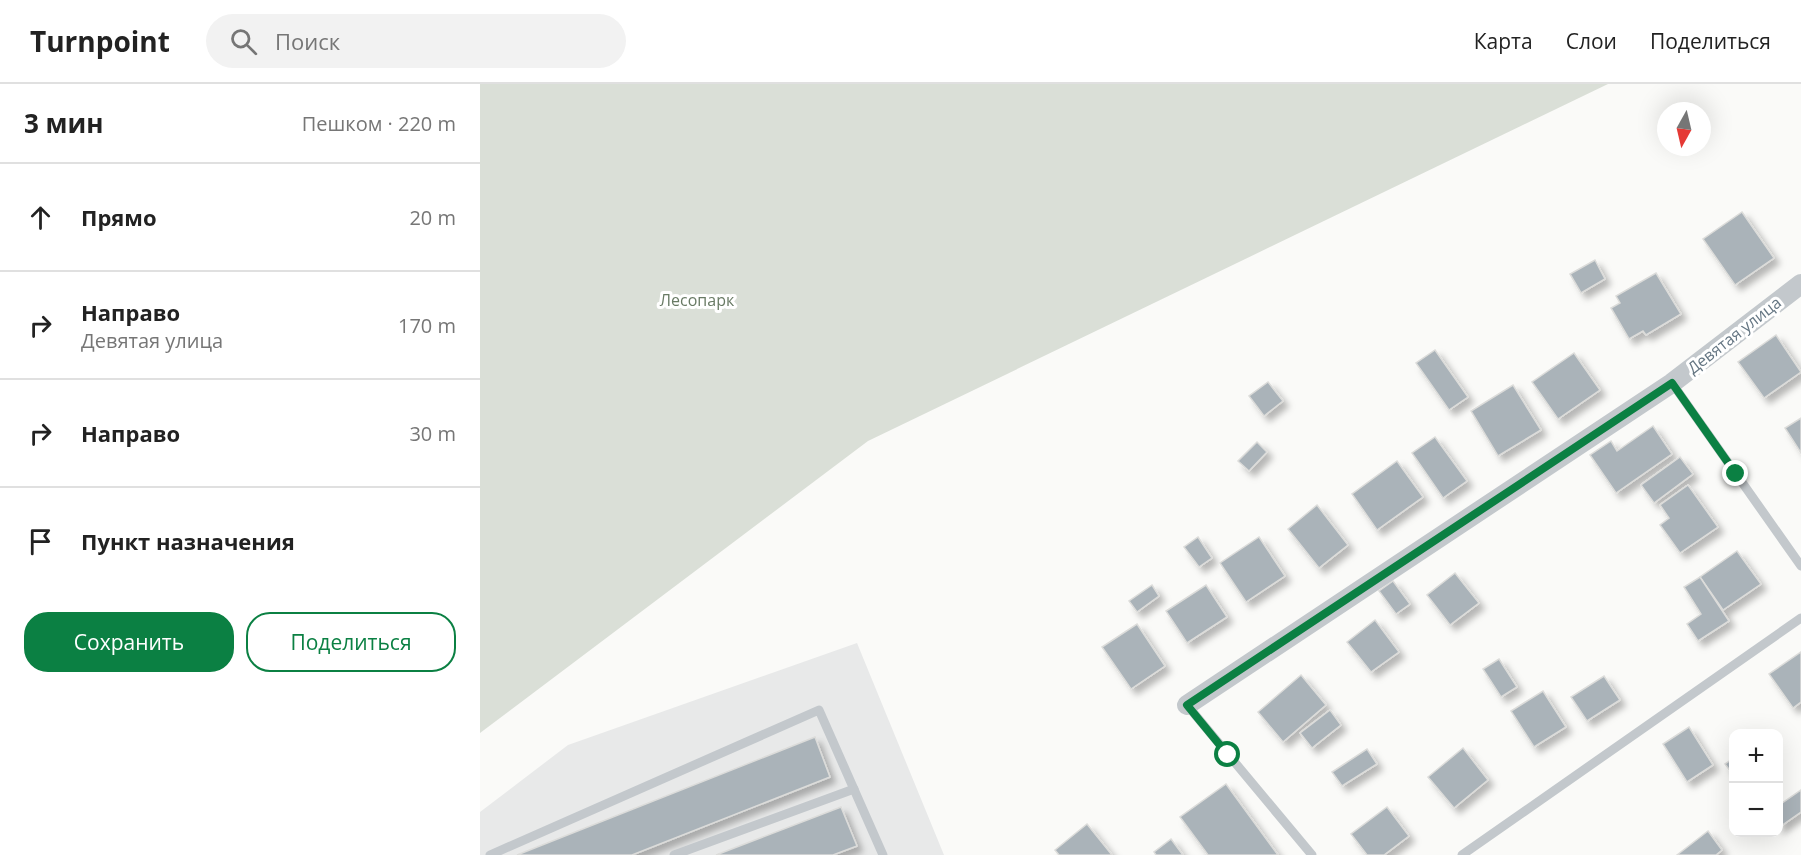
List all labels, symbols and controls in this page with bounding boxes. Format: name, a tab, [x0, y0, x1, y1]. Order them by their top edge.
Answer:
search box	[206, 14, 626, 68]
text: Turnpoint	[30, 22, 170, 60]
icon: search	[227, 25, 260, 58]
text: Поиск	[275, 26, 340, 56]
text: Карта	[1474, 27, 1533, 55]
text: Слои	[1566, 27, 1617, 55]
text: Поделиться	[1650, 27, 1771, 55]
north arrow	[1657, 102, 1711, 156]
text: 3 мин	[24, 105, 104, 141]
text: Пешком · 220 m	[302, 110, 456, 137]
icon: ahead	[24, 201, 57, 234]
text: Прямо	[81, 202, 157, 232]
text: 20 m	[409, 204, 456, 231]
park label: Лесопарк	[660, 289, 735, 311]
street label: Девятая улица	[1682, 291, 1786, 379]
text: Направо	[81, 297, 180, 327]
icon: right	[24, 309, 57, 342]
text: 170 m	[398, 312, 456, 339]
text: Девятая улица	[81, 327, 223, 354]
icon: right	[24, 417, 57, 450]
text: Направо	[81, 418, 180, 448]
text: 30 m	[409, 420, 456, 447]
route end	[1722, 460, 1748, 486]
icon: arrive	[24, 525, 57, 558]
text: Пункт назначения	[81, 526, 295, 556]
button: Сохранить	[24, 612, 234, 672]
button: Поделиться	[246, 612, 456, 672]
map controls	[1729, 729, 1783, 837]
button: +	[1729, 729, 1783, 783]
route start	[1214, 741, 1240, 767]
button: −	[1729, 783, 1783, 837]

